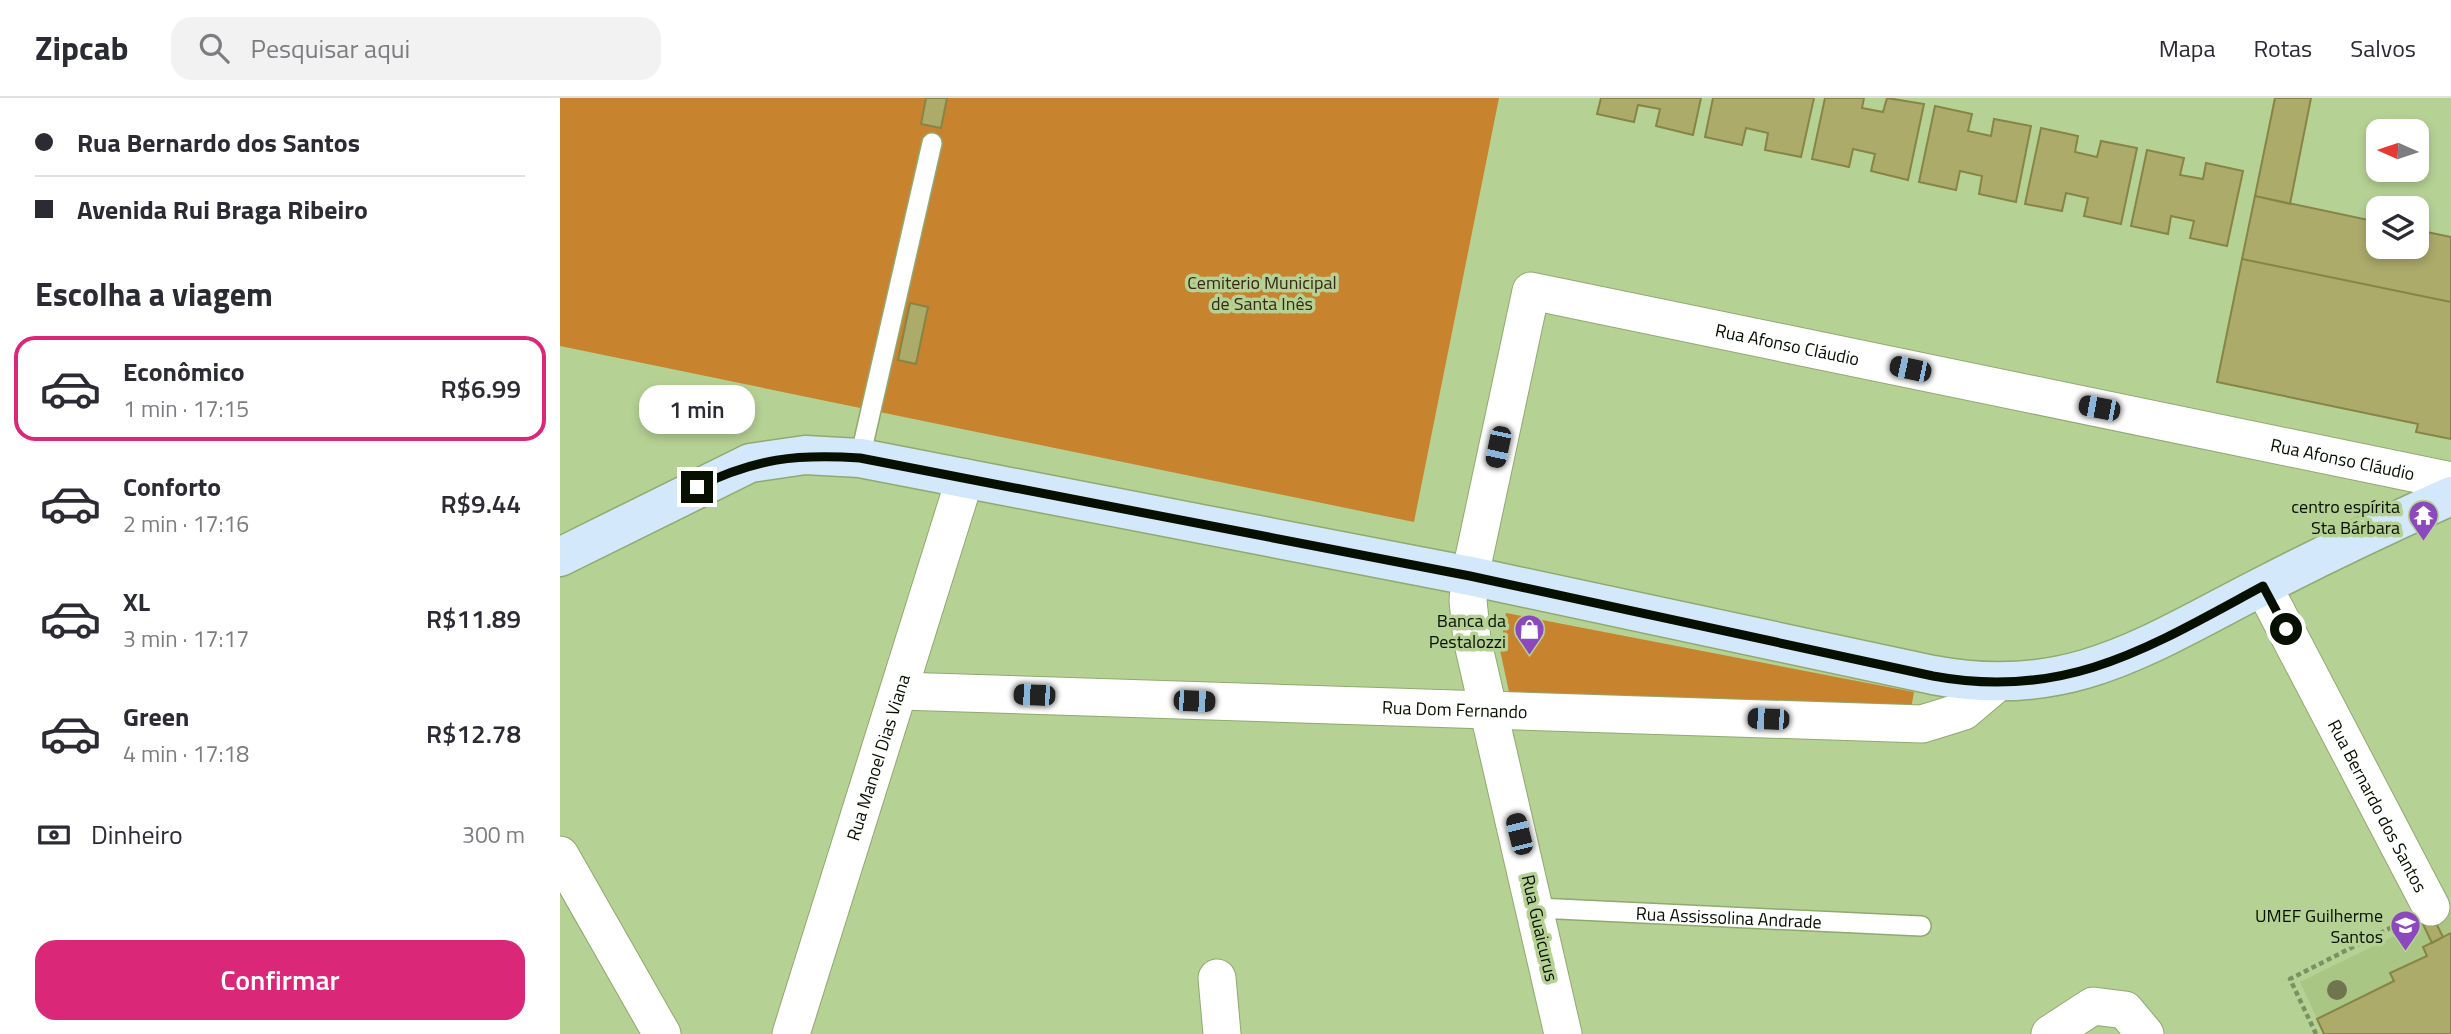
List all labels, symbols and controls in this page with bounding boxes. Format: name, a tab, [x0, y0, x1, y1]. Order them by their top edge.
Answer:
search box	[171, 17, 661, 80]
text: Zipcab	[35, 23, 129, 73]
icon: search	[195, 29, 233, 67]
text: Pesquisar aqui	[251, 29, 410, 68]
text: Mapa	[2159, 30, 2215, 66]
text: Rotas	[2253, 30, 2312, 66]
text: Salvos	[2350, 30, 2416, 66]
north arrow	[2366, 119, 2429, 182]
map controls	[2366, 119, 2429, 259]
text: Rua Bernardo dos Santos	[77, 123, 360, 162]
text: Avenida Rui Braga Ribeiro	[77, 190, 368, 229]
button: layers	[2366, 196, 2429, 259]
park label: Cemiterio Municipal de Santa Inês	[1187, 269, 1337, 317]
text: Escolha a viagem	[35, 270, 273, 318]
street label: Rua Afonso Cláudio	[1713, 316, 1862, 372]
text: Econômico	[123, 352, 245, 391]
car	[1888, 354, 1933, 384]
icon: car	[39, 357, 102, 420]
text: R$6.99	[440, 369, 521, 408]
callout: 1 min	[639, 386, 755, 434]
text: 1 min · 17:15	[123, 391, 249, 426]
text: 1 min	[669, 392, 725, 427]
car	[2077, 394, 2122, 422]
car	[1484, 424, 1513, 470]
street label: Rua Afonso Cláudio	[2268, 431, 2417, 487]
text: Conforto	[123, 467, 221, 506]
route end	[681, 471, 713, 503]
icon: car	[39, 472, 102, 535]
text: R$9.44	[440, 484, 521, 523]
place label: centro espírita Sta Bárbara	[2291, 493, 2400, 541]
temple icon: centro espírita Sta Bárbara	[2406, 499, 2440, 543]
text: 2 min · 17:16	[123, 506, 249, 541]
text: XL	[123, 582, 150, 621]
icon: car	[39, 587, 102, 650]
text: R$11.89	[426, 599, 521, 638]
place label: Banca da Pestalozzi	[1429, 607, 1506, 655]
shop icon: Banca da Pestalozzi	[1512, 613, 1546, 657]
route start	[2270, 613, 2302, 645]
text: 3 min · 17:17	[123, 621, 249, 656]
street label: Rua Manoel Dias Viana	[839, 671, 916, 844]
car	[1013, 684, 1056, 706]
car	[1173, 690, 1216, 712]
street label: Rua Dom Fernando	[1381, 693, 1528, 725]
text: Green	[123, 697, 189, 736]
icon: car	[39, 702, 102, 765]
car	[1747, 708, 1790, 730]
text: R$12.78	[426, 714, 521, 753]
street label: Rua Bernardo dos Santos	[2322, 715, 2434, 897]
text: 4 min · 17:18	[123, 736, 249, 771]
car	[1504, 811, 1535, 857]
text: Dinheiro	[91, 815, 183, 854]
icon: cash	[35, 816, 73, 854]
text: 300 m	[462, 817, 525, 852]
street label: Rua Guaicurus	[1515, 872, 1565, 984]
street label: Rua Assissolina Andrade	[1635, 899, 1822, 935]
place label: UMEF Guilherme Santos	[2255, 902, 2383, 950]
school or university icon: UMEF Guilherme Santos	[2389, 908, 2423, 952]
button: Confirmar	[35, 940, 525, 1020]

